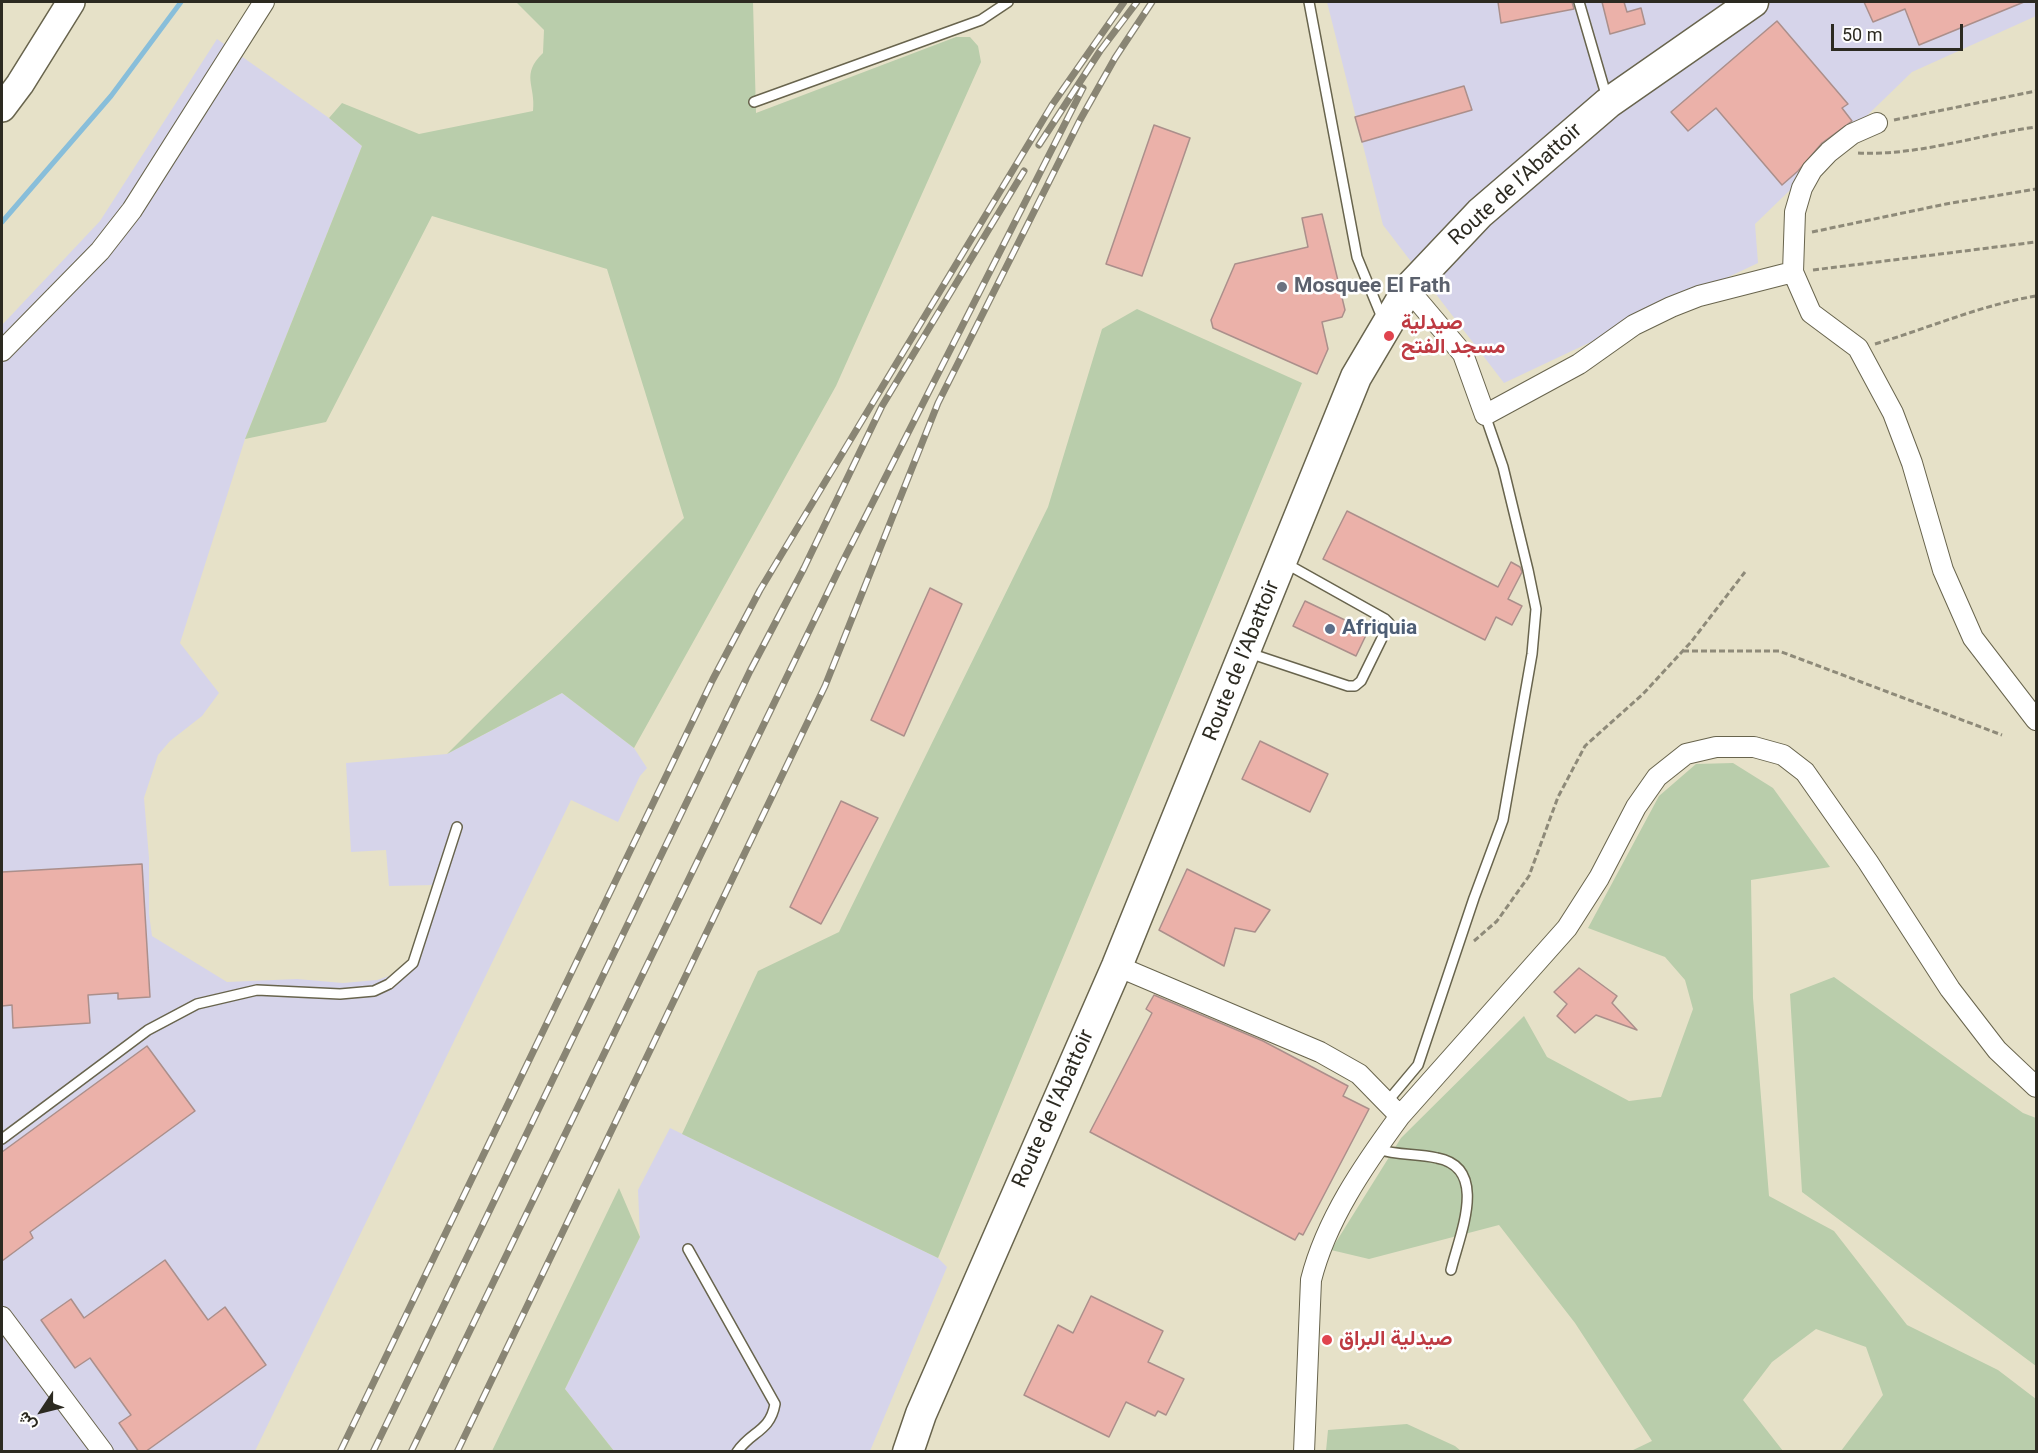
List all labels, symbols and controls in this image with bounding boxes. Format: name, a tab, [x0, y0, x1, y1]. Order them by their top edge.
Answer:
scale bar	[1834, 12, 1966, 50]
text: 50 m	[1842, 24, 1882, 45]
street label: Route de l’Abattoir	[1444, 119, 1588, 251]
place label: Mosquee El Fath	[1294, 274, 1450, 300]
marker: Mosquee El Fath	[1275, 280, 1289, 294]
place label: صيدلية مسجد الفتح	[1401, 311, 1505, 361]
marker: صيدلية مسجد الفتح	[1382, 329, 1396, 343]
street label: Route de l’Abattoir	[1198, 577, 1286, 745]
place label: Afriquia	[1342, 616, 1417, 642]
marker: Afriquia	[1323, 622, 1337, 636]
street label: Route de l’Abattoir	[1008, 1026, 1100, 1192]
place label: صيدلية البراق	[1339, 1327, 1452, 1353]
marker: صيدلية البراق	[1320, 1333, 1334, 1347]
north arrow	[12, 1381, 72, 1441]
text: ش	[14, 1408, 40, 1435]

